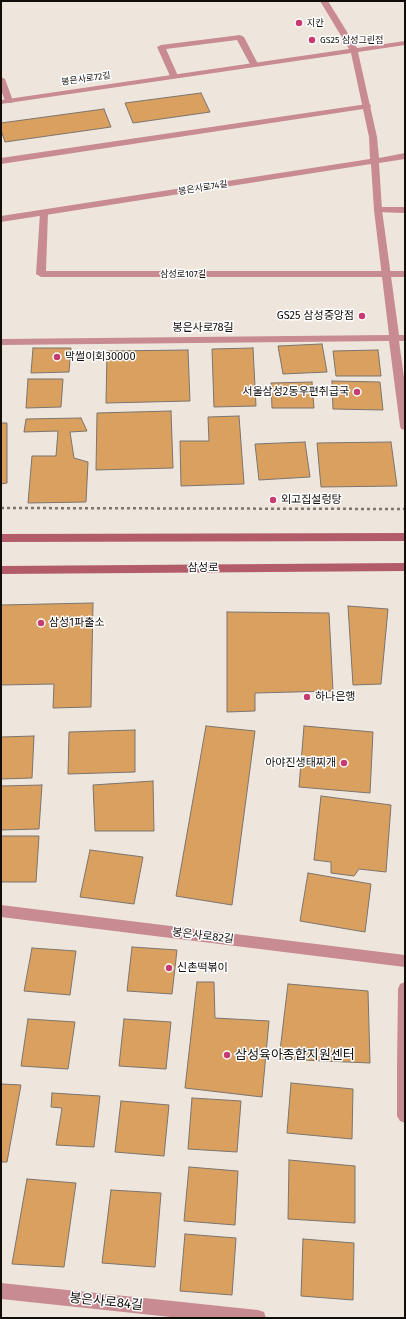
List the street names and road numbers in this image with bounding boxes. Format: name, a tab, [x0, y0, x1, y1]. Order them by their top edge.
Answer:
street label: 봉은사로72길	[61, 70, 111, 88]
street label: 봉은사로74길	[178, 179, 228, 197]
street label: 삼성로107길	[160, 269, 206, 279]
street label: 봉은사로78길	[172, 321, 234, 335]
street label: 삼성로	[188, 561, 218, 575]
street label: 봉은사로82길	[171, 926, 235, 946]
street label: 봉은사로84길	[68, 1290, 144, 1314]

